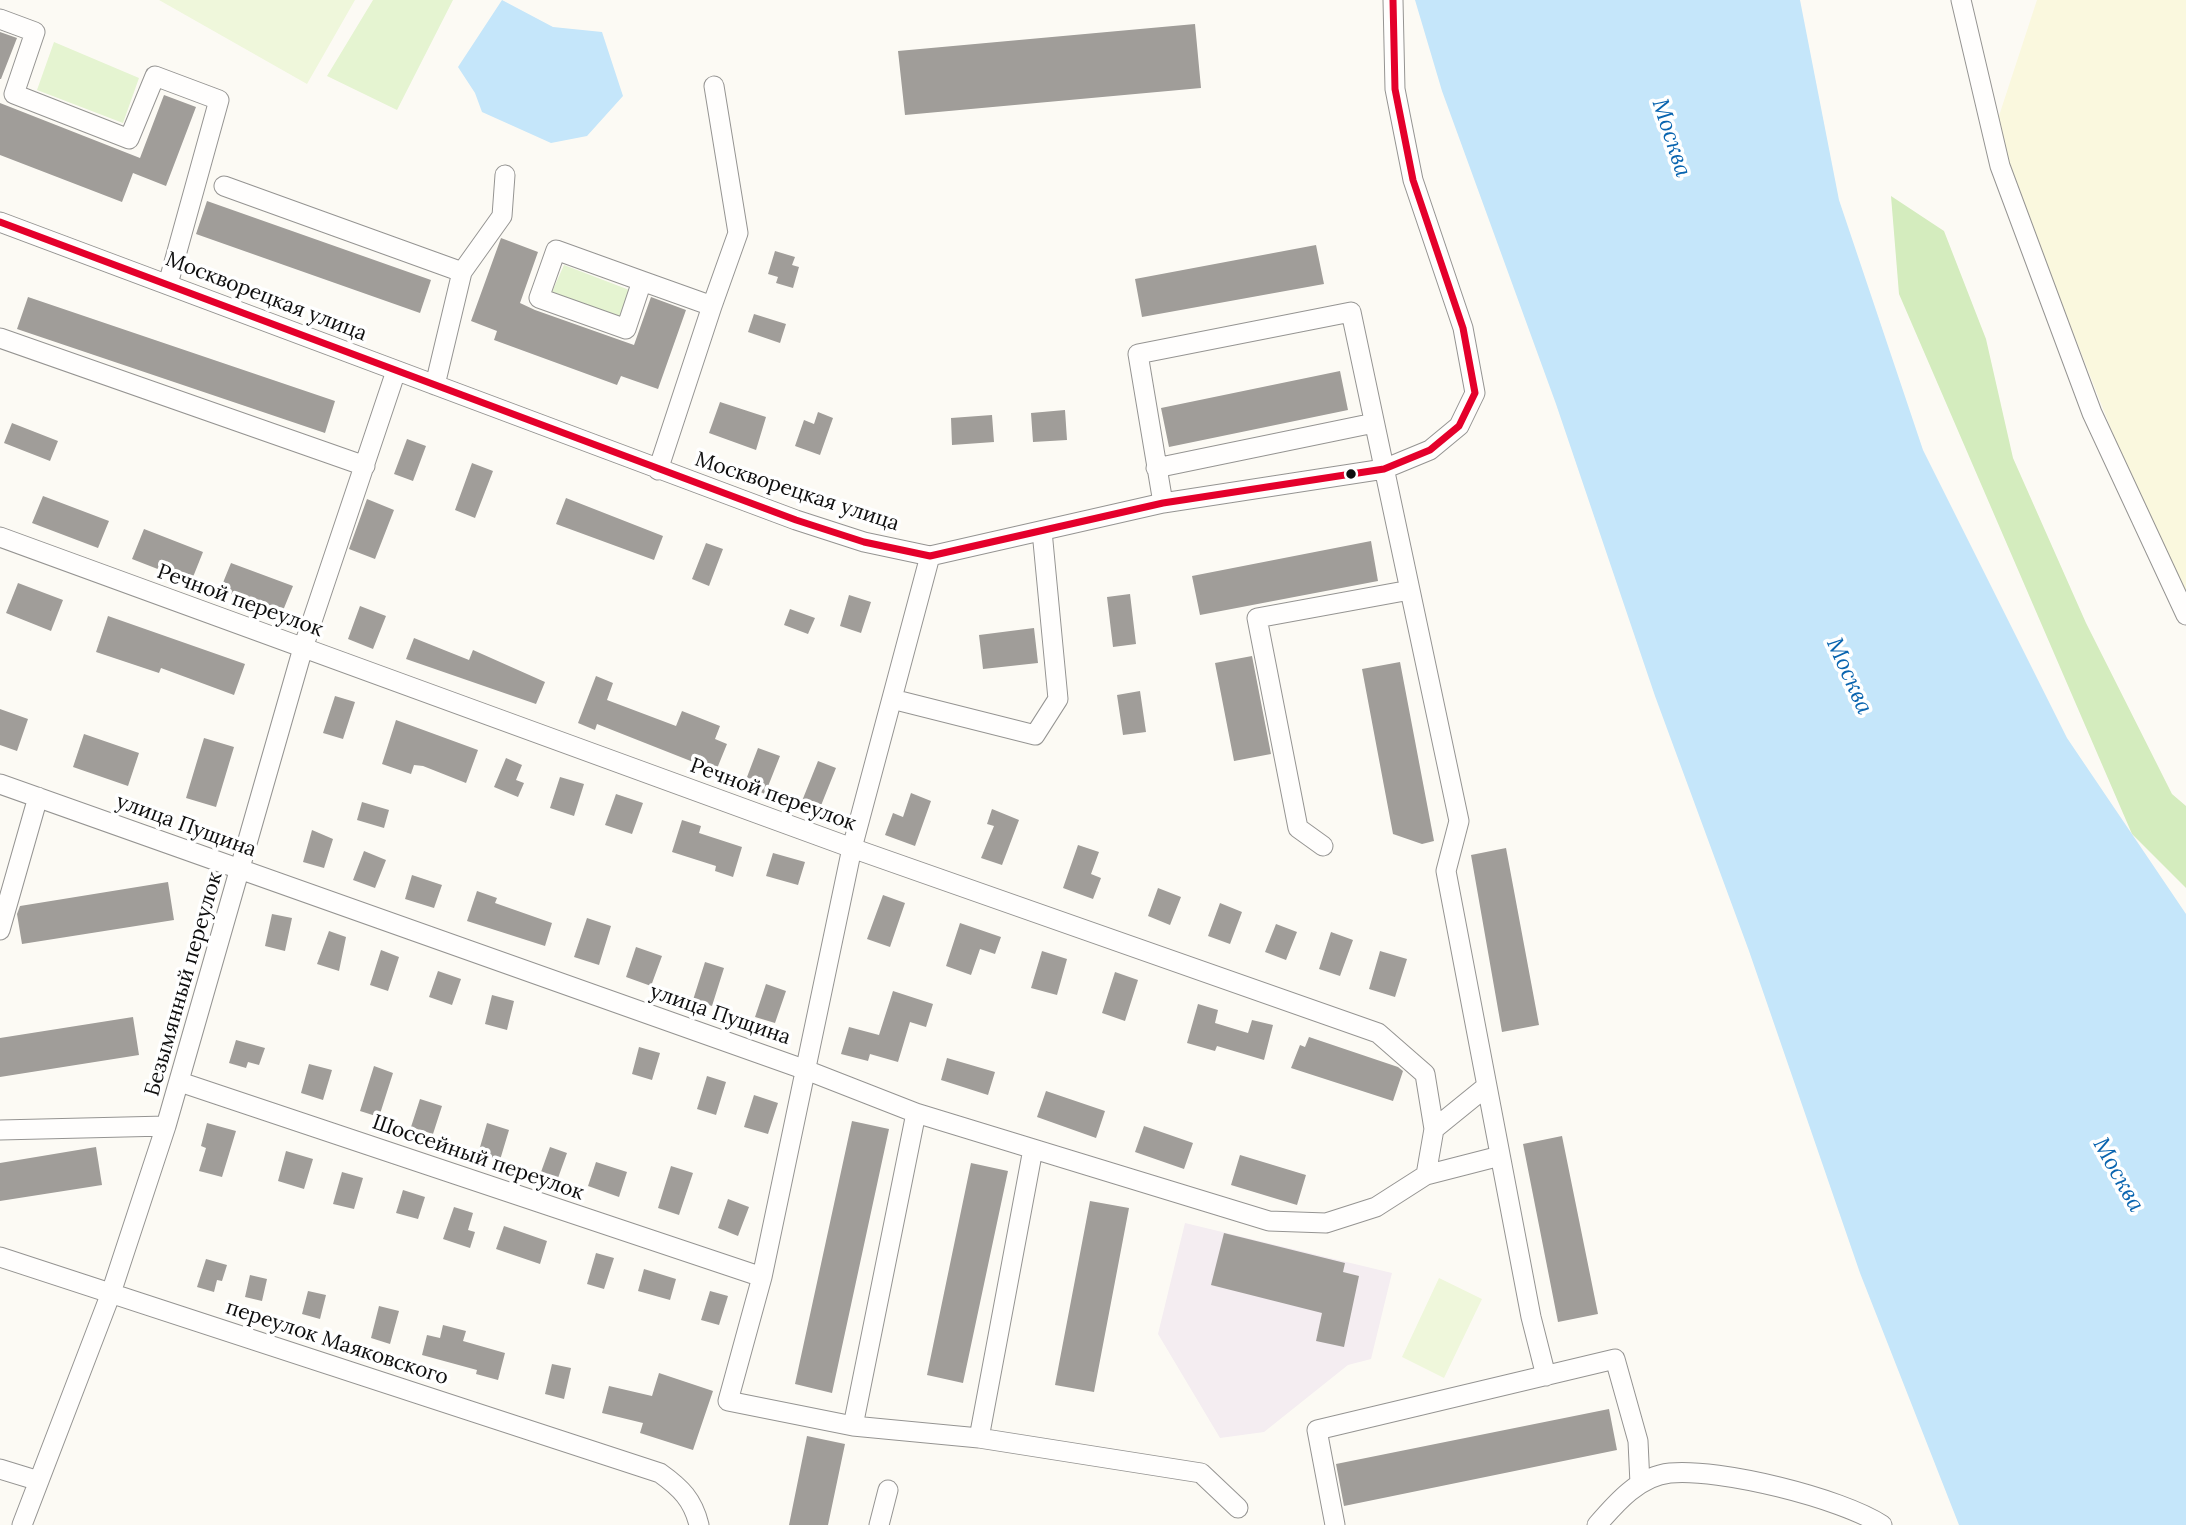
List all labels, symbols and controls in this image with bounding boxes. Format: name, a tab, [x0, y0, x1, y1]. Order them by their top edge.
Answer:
water label: Москва	[1645, 95, 1697, 181]
street label: Москворецкая улица	[162, 247, 370, 347]
street label: Москворецкая улица	[692, 447, 902, 537]
unlabelled marker	[1344, 467, 1358, 481]
street label: Речной переулок	[153, 559, 327, 643]
water label: Москва	[1820, 634, 1878, 718]
street label: Речной переулок	[686, 753, 860, 837]
street label: улица Пущина	[112, 789, 260, 863]
street label: Безымянный переулок	[140, 869, 228, 1099]
street label: улица Пущина	[646, 979, 794, 1051]
street label: Шоссейный переулок	[369, 1110, 587, 1206]
water label: Москва	[2086, 1133, 2150, 1217]
street label: переулок Маяковского	[222, 1295, 452, 1391]

